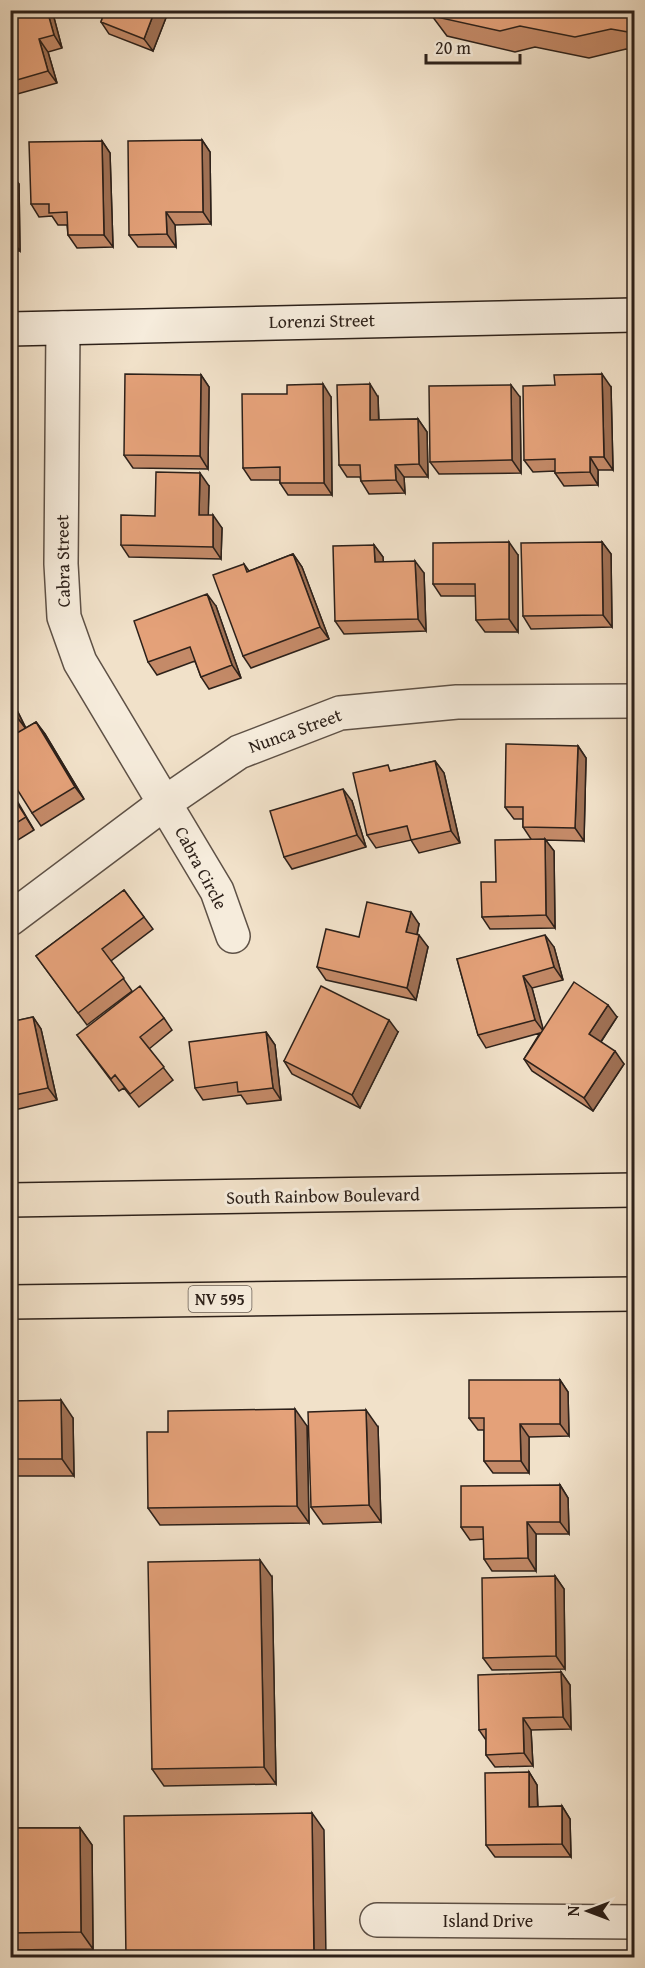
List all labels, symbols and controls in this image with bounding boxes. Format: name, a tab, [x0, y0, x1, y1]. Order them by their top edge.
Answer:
scale bar	[426, 27, 520, 65]
text: 20 m	[435, 34, 471, 61]
street label: Lorenzi Street	[269, 306, 376, 335]
street label: Cabra Street	[48, 514, 77, 608]
street label: Nunca Street	[244, 701, 346, 760]
street label: Cabra Circle	[168, 821, 235, 914]
street label: South Rainbow Boulevard	[226, 1180, 420, 1211]
road number: NV 595	[188, 1286, 252, 1312]
north arrow	[558, 1881, 618, 1941]
text: N	[561, 1905, 585, 1916]
street label: Island Drive	[443, 1907, 533, 1934]

